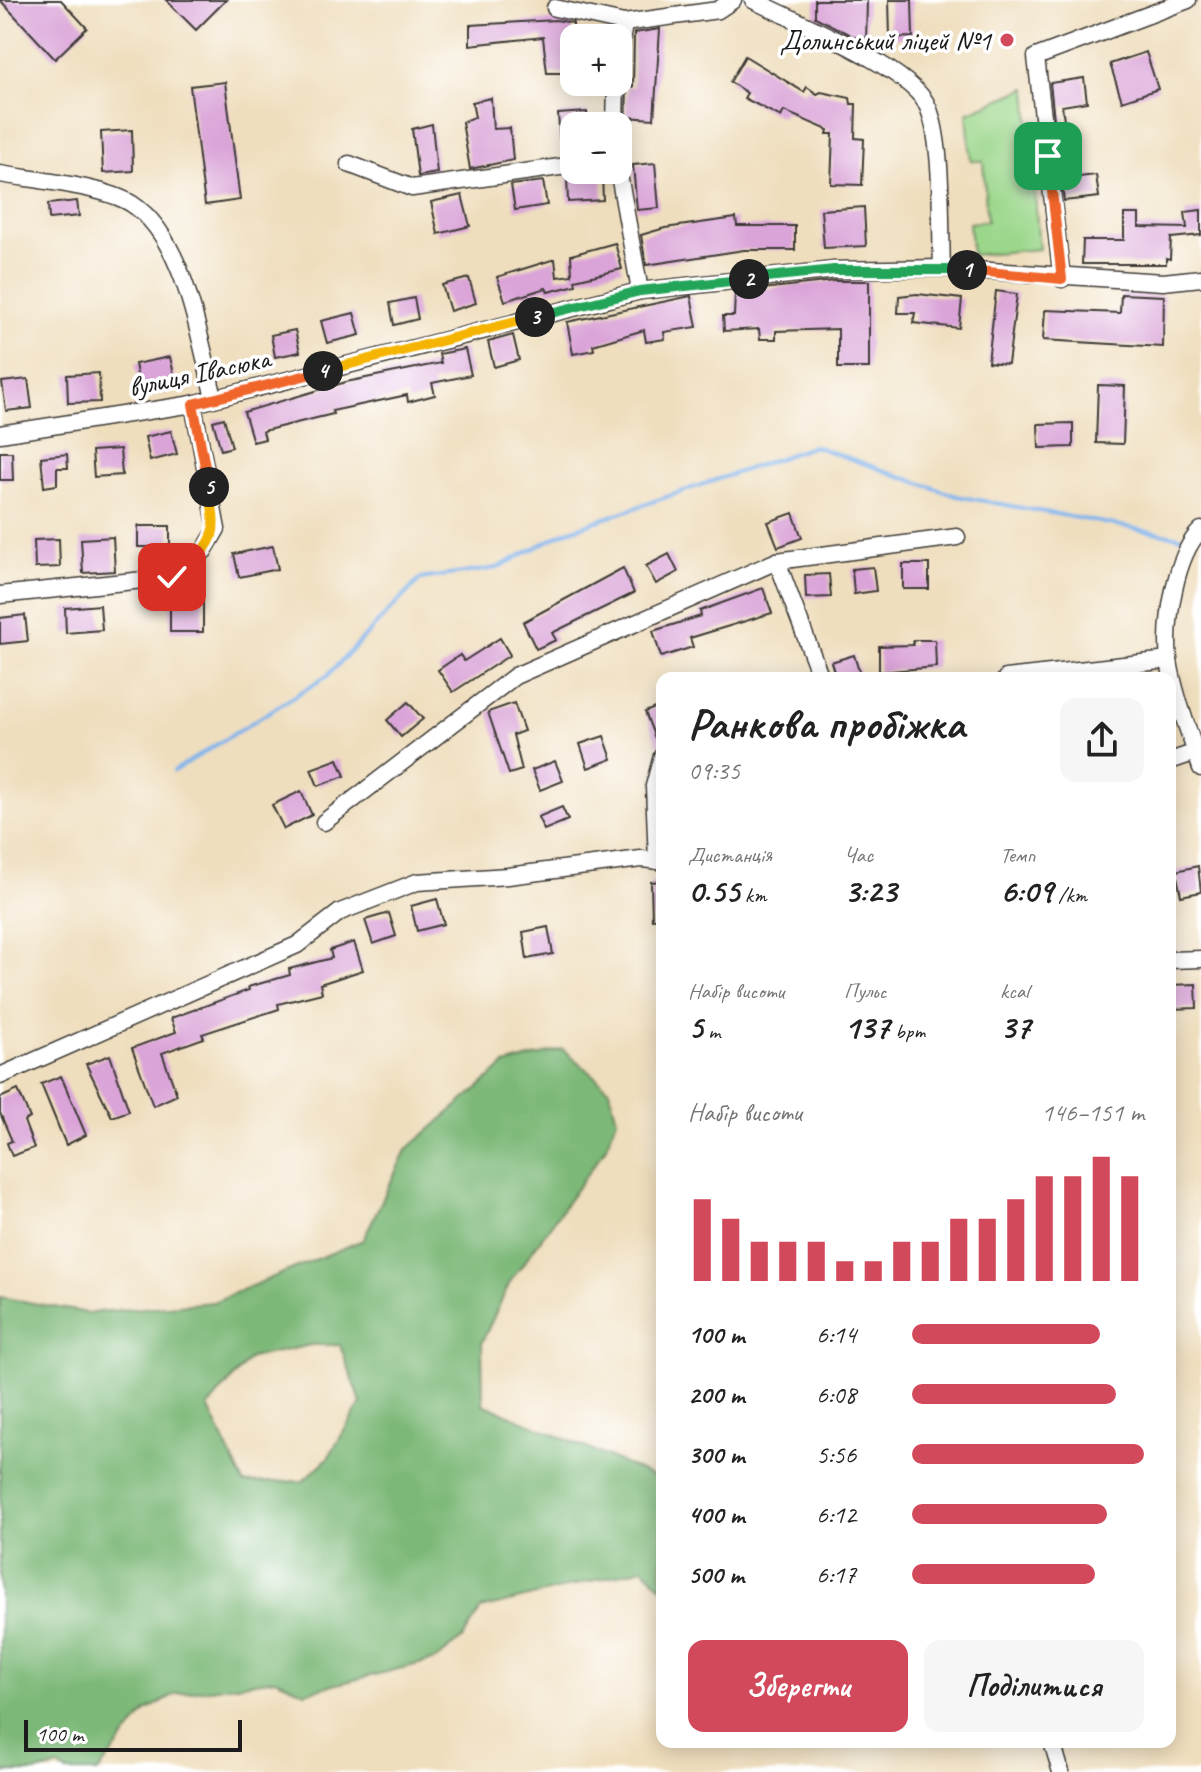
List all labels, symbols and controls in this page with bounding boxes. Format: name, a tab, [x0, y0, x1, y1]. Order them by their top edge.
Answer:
place label: Долинський ліцей №1	[780, 23, 992, 58]
map controls	[560, 24, 632, 184]
button: +	[560, 24, 632, 96]
marker: Долинський ліцей №1	[998, 31, 1016, 49]
button: −	[560, 112, 632, 184]
pin	[1014, 122, 1082, 190]
icon: arrive	[1026, 134, 1070, 178]
pin: 1	[947, 250, 987, 290]
text: 1	[962, 256, 972, 284]
pin: 2	[729, 259, 769, 299]
text: 2	[744, 265, 754, 293]
pin: 3	[515, 297, 555, 337]
text: 3	[530, 303, 540, 331]
street label: вулиця Івасюка	[125, 340, 275, 405]
pin: 4	[303, 351, 343, 391]
text: 4	[318, 357, 328, 385]
pin: 5	[189, 467, 229, 507]
text: 5	[204, 473, 214, 501]
pin	[138, 543, 206, 611]
icon: check	[150, 555, 194, 599]
text: Ранкова пробіжка	[688, 696, 964, 751]
button: share	[1060, 698, 1144, 782]
text: 09:35	[688, 754, 740, 787]
text: Дистанція	[688, 841, 772, 869]
text: Час	[844, 841, 873, 869]
text: Темп	[1000, 841, 1035, 869]
text: 0.55	[688, 869, 740, 912]
text: 3:23	[844, 869, 897, 912]
text: 6:09	[1000, 869, 1053, 912]
text: km	[740, 881, 766, 909]
text: /km	[1053, 881, 1087, 909]
text: Набір висоти	[688, 977, 784, 1005]
text: Пульс	[844, 977, 886, 1005]
text: kcal	[1000, 977, 1029, 1005]
text: 5	[688, 1005, 703, 1048]
text: 137	[844, 1005, 890, 1048]
text: 37	[1000, 1005, 1030, 1048]
text: m	[703, 1017, 720, 1045]
text: bpm	[890, 1017, 925, 1045]
text: Набір висоти	[688, 1096, 801, 1129]
text: 146–151 m	[1041, 1096, 1144, 1129]
text: 100 m	[688, 1318, 744, 1351]
text: 6:14	[816, 1318, 856, 1351]
text: 200 m	[688, 1378, 744, 1411]
text: 6:08	[816, 1378, 856, 1411]
text: 300 m	[688, 1438, 744, 1471]
text: 5:56	[816, 1438, 856, 1471]
text: 400 m	[688, 1498, 744, 1531]
text: 6:12	[816, 1498, 856, 1531]
text: 500 m	[688, 1558, 744, 1591]
text: 6:17	[816, 1558, 856, 1591]
button: Зберегти	[688, 1640, 908, 1732]
button: Поділитися	[924, 1640, 1144, 1732]
scale bar	[24, 1716, 242, 1752]
text: 100 m	[36, 1720, 83, 1748]

